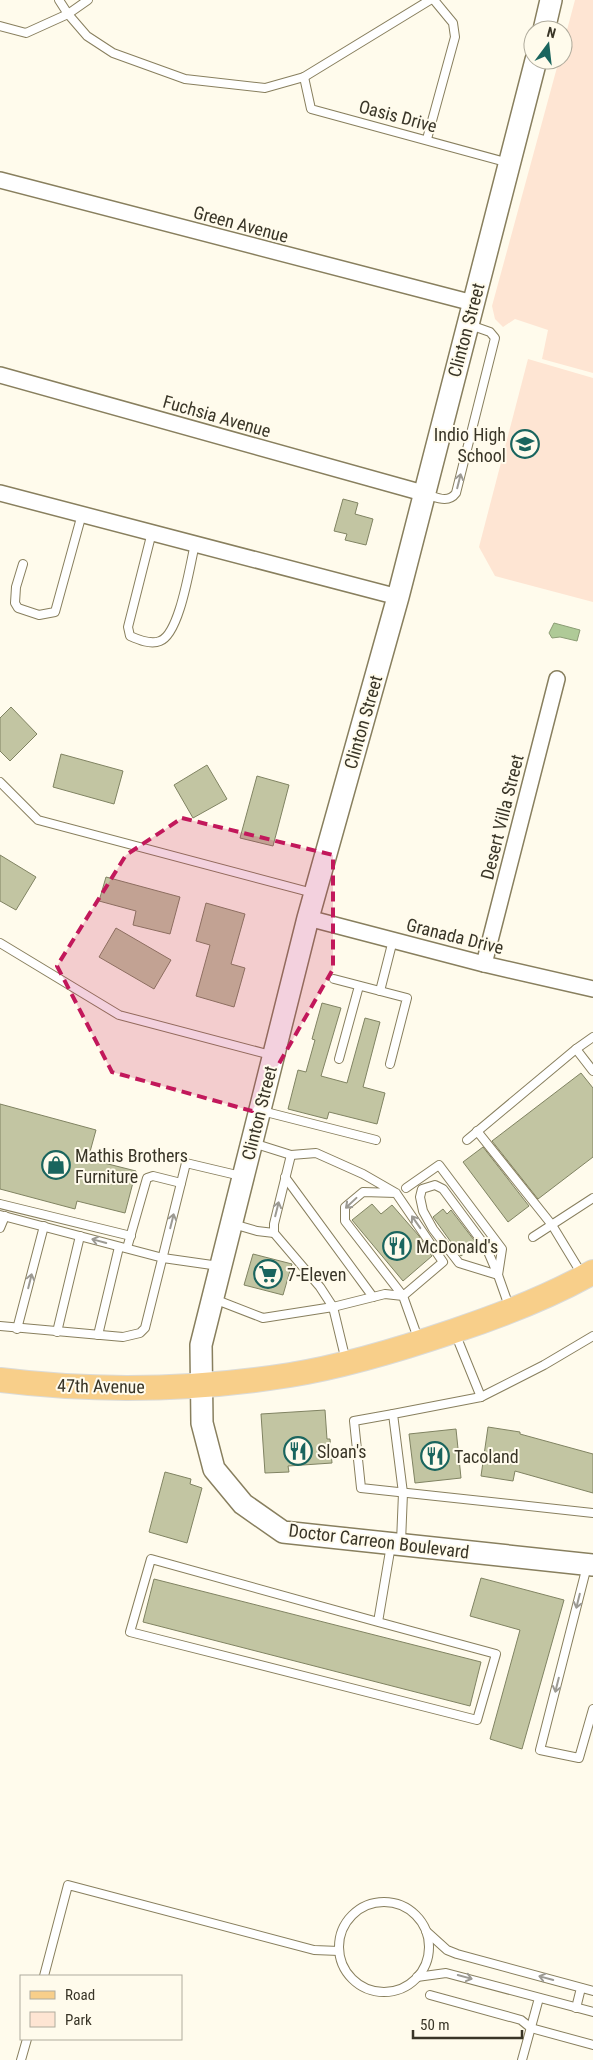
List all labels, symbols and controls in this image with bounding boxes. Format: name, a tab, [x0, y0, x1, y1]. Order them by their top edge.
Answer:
north arrow	[523, 20, 573, 70]
text: N	[545, 24, 558, 41]
street label: Oasis Drive	[357, 95, 439, 137]
street label: Green Avenue	[191, 201, 291, 247]
street label: Clinton Street	[443, 281, 489, 379]
street label: Fuchsia Avenue	[161, 391, 273, 441]
place label: Indio High School	[434, 424, 506, 466]
school or university icon: Indio High School	[510, 429, 540, 459]
one-way arrow	[455, 473, 464, 489]
street label: Clinton Street	[340, 673, 386, 771]
street label: Desert Villa Street	[476, 752, 528, 882]
street label: Granada Drive	[404, 914, 506, 958]
street label: Clinton Street	[237, 1064, 281, 1162]
place label: Mathis Brothers Furniture	[75, 1145, 188, 1187]
shop icon: Mathis Brothers Furniture	[41, 1150, 71, 1180]
one-way arrow	[345, 1196, 358, 1208]
one-way arrow	[273, 1202, 282, 1218]
one-way arrow	[168, 1213, 177, 1229]
one-way arrow	[411, 1215, 421, 1229]
restaurant icon: McDonald's	[382, 1231, 412, 1261]
one-way arrow	[91, 1236, 107, 1245]
place label: McDonald's	[416, 1236, 498, 1257]
supermarket icon: 7-Eleven	[253, 1259, 283, 1289]
place label: 7-Eleven	[287, 1264, 347, 1285]
one-way arrow	[25, 1274, 35, 1290]
street label: 47th Avenue	[57, 1375, 145, 1397]
restaurant icon: Sloan's	[283, 1436, 313, 1466]
place label: Sloan's	[317, 1441, 367, 1462]
restaurant icon: Tacoland	[420, 1441, 450, 1471]
place label: Tacoland	[454, 1446, 519, 1467]
street label: Doctor Carreon Boulevard	[287, 1519, 471, 1563]
one-way arrow	[573, 1592, 582, 1608]
one-way arrow	[552, 1676, 561, 1692]
one-way arrow	[457, 1973, 473, 1983]
one-way arrow	[538, 1973, 554, 1982]
legend	[20, 1975, 182, 2040]
text: Road	[65, 1986, 95, 2004]
scale bar	[413, 2008, 522, 2040]
text: Park	[65, 2011, 92, 2029]
text: 50 m	[420, 2016, 450, 2034]

